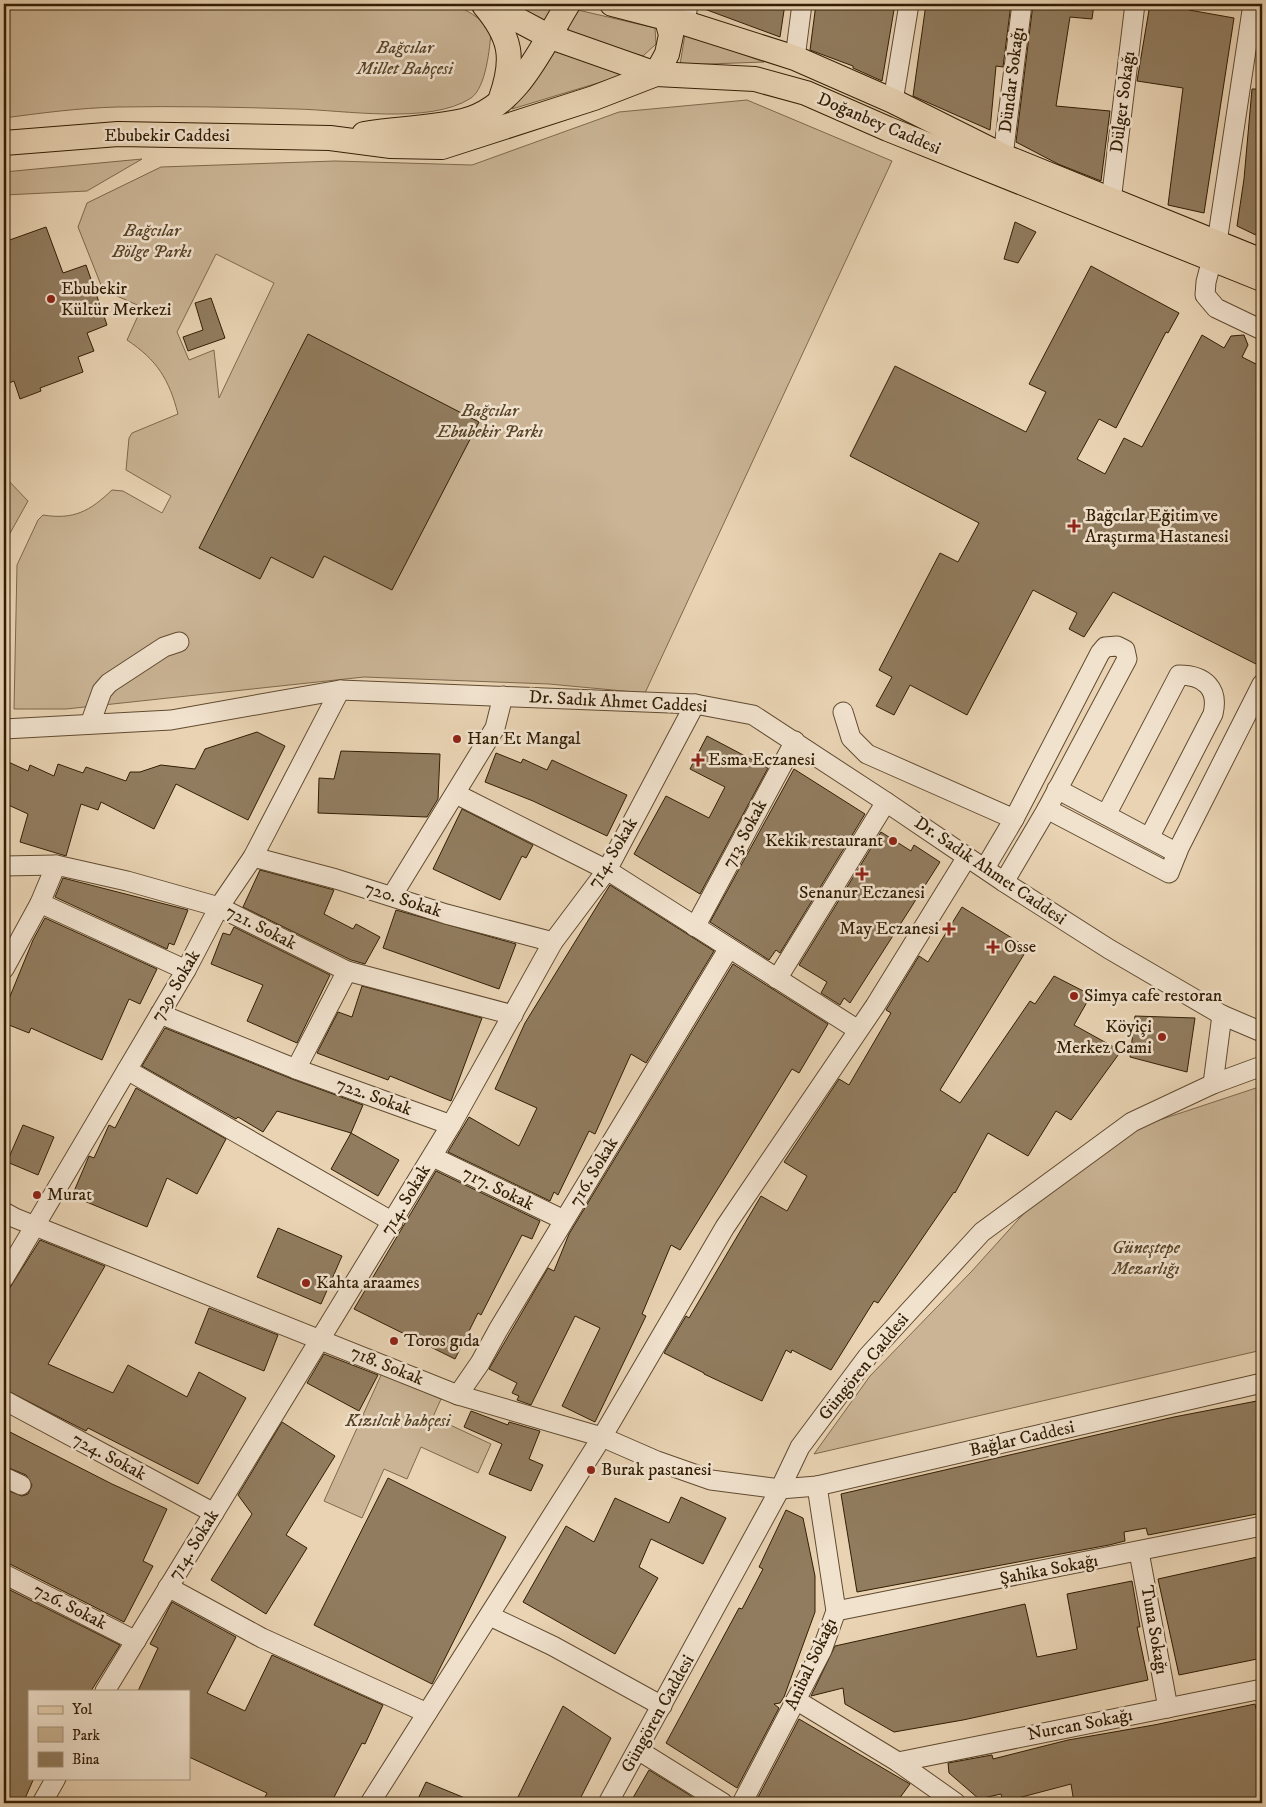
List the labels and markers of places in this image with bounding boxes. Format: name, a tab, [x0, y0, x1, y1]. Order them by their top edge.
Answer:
place label: Ebubekir Kültür Merkezi	[61, 278, 171, 321]
marker: Ebubekir Kültür Merkezi	[45, 293, 57, 305]
place label: Bağcılar Eğitim ve Araştırma Hastanesi	[1085, 505, 1229, 548]
marker: Bağcılar Eğitim ve Araştırma Hastanesi	[1067, 519, 1081, 533]
place label: Han Et Mangal	[467, 728, 581, 750]
marker: Han Et Mangal	[451, 733, 463, 745]
place label: Esma Eczanesi	[708, 749, 815, 771]
marker: Esma Eczanesi	[692, 754, 704, 766]
place label: Kekik restaurant	[765, 830, 883, 852]
marker: Kekik restaurant	[887, 835, 899, 847]
marker: Senanur Eczanesi	[856, 868, 868, 880]
place label: Senanur Eczanesi	[799, 882, 925, 904]
place label: May Eczanesi	[839, 918, 939, 940]
marker: May Eczanesi	[943, 923, 955, 935]
place label: Osse	[1004, 936, 1036, 958]
marker: Osse	[986, 940, 1000, 954]
place label: Simya cafe restoran	[1084, 985, 1223, 1007]
marker: Simya cafe restoran	[1068, 990, 1080, 1002]
place label: Köyiçi Merkez Cami	[1056, 1016, 1152, 1059]
marker: Köyiçi Merkez Cami	[1156, 1031, 1168, 1043]
place label: Murat	[47, 1184, 92, 1206]
marker: Murat	[31, 1189, 43, 1201]
place label: Kahta araames	[316, 1272, 419, 1294]
marker: Kahta araames	[300, 1277, 312, 1289]
place label: Toros gıda	[404, 1330, 480, 1352]
marker: Toros gıda	[388, 1335, 400, 1347]
place label: Burak pastanesi	[601, 1459, 712, 1481]
marker: Burak pastanesi	[585, 1464, 597, 1476]

